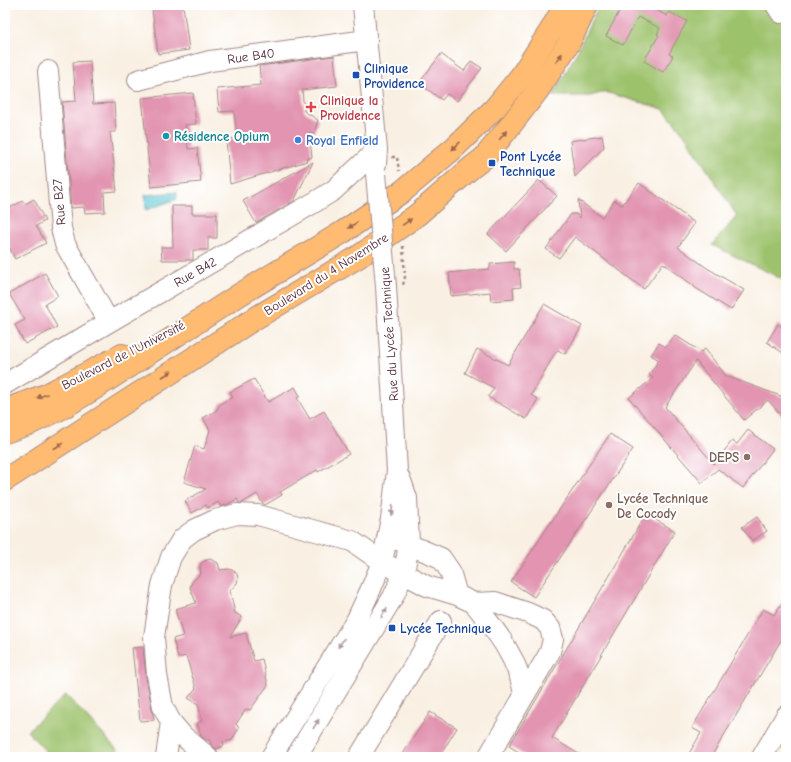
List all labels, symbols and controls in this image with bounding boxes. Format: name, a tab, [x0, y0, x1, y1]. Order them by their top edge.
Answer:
street label: Rue B40	[226, 45, 276, 67]
one-way arrow	[555, 52, 563, 63]
place label: Clinique Providence	[364, 61, 425, 91]
marker: Clinique Providence	[351, 70, 361, 80]
place label: Clinique la Providence	[320, 93, 381, 123]
marker: Clinique la Providence	[305, 101, 317, 113]
place label: Résidence Opium	[174, 129, 269, 144]
one-way arrow	[498, 130, 507, 141]
marker: Résidence Opium	[161, 131, 171, 141]
place label: Royal Enfield	[306, 133, 379, 148]
marker: Royal Enfield	[293, 135, 303, 145]
one-way arrow	[451, 141, 461, 150]
place label: Pont Lycée Technique	[500, 149, 562, 179]
marker: Pont Lycée Technique	[487, 158, 497, 168]
street label: Rue B27	[50, 178, 68, 226]
one-way arrow	[401, 218, 412, 226]
one-way arrow	[348, 221, 358, 229]
street label: Boulevard du 4 Novembre	[261, 229, 391, 318]
street label: Rue B42	[171, 254, 219, 290]
street label: Rue du Lycée Technique	[377, 266, 401, 402]
street label: Boulevard de l'Université	[59, 317, 187, 393]
one-way arrow	[161, 371, 173, 378]
one-way arrow	[36, 393, 47, 399]
one-way arrow	[53, 442, 63, 450]
place label: DEPS	[709, 450, 739, 465]
marker: DEPS	[742, 452, 752, 462]
place label: Lycée Technique De Cocody	[617, 491, 709, 521]
marker: Lycée Technique De Cocody	[604, 500, 614, 510]
one-way arrow	[389, 504, 395, 516]
one-way arrow	[380, 607, 387, 618]
place label: Lycée Technique	[400, 621, 492, 636]
marker: Lycée Technique	[387, 623, 397, 633]
one-way arrow	[338, 637, 345, 649]
one-way arrow	[313, 718, 320, 730]

